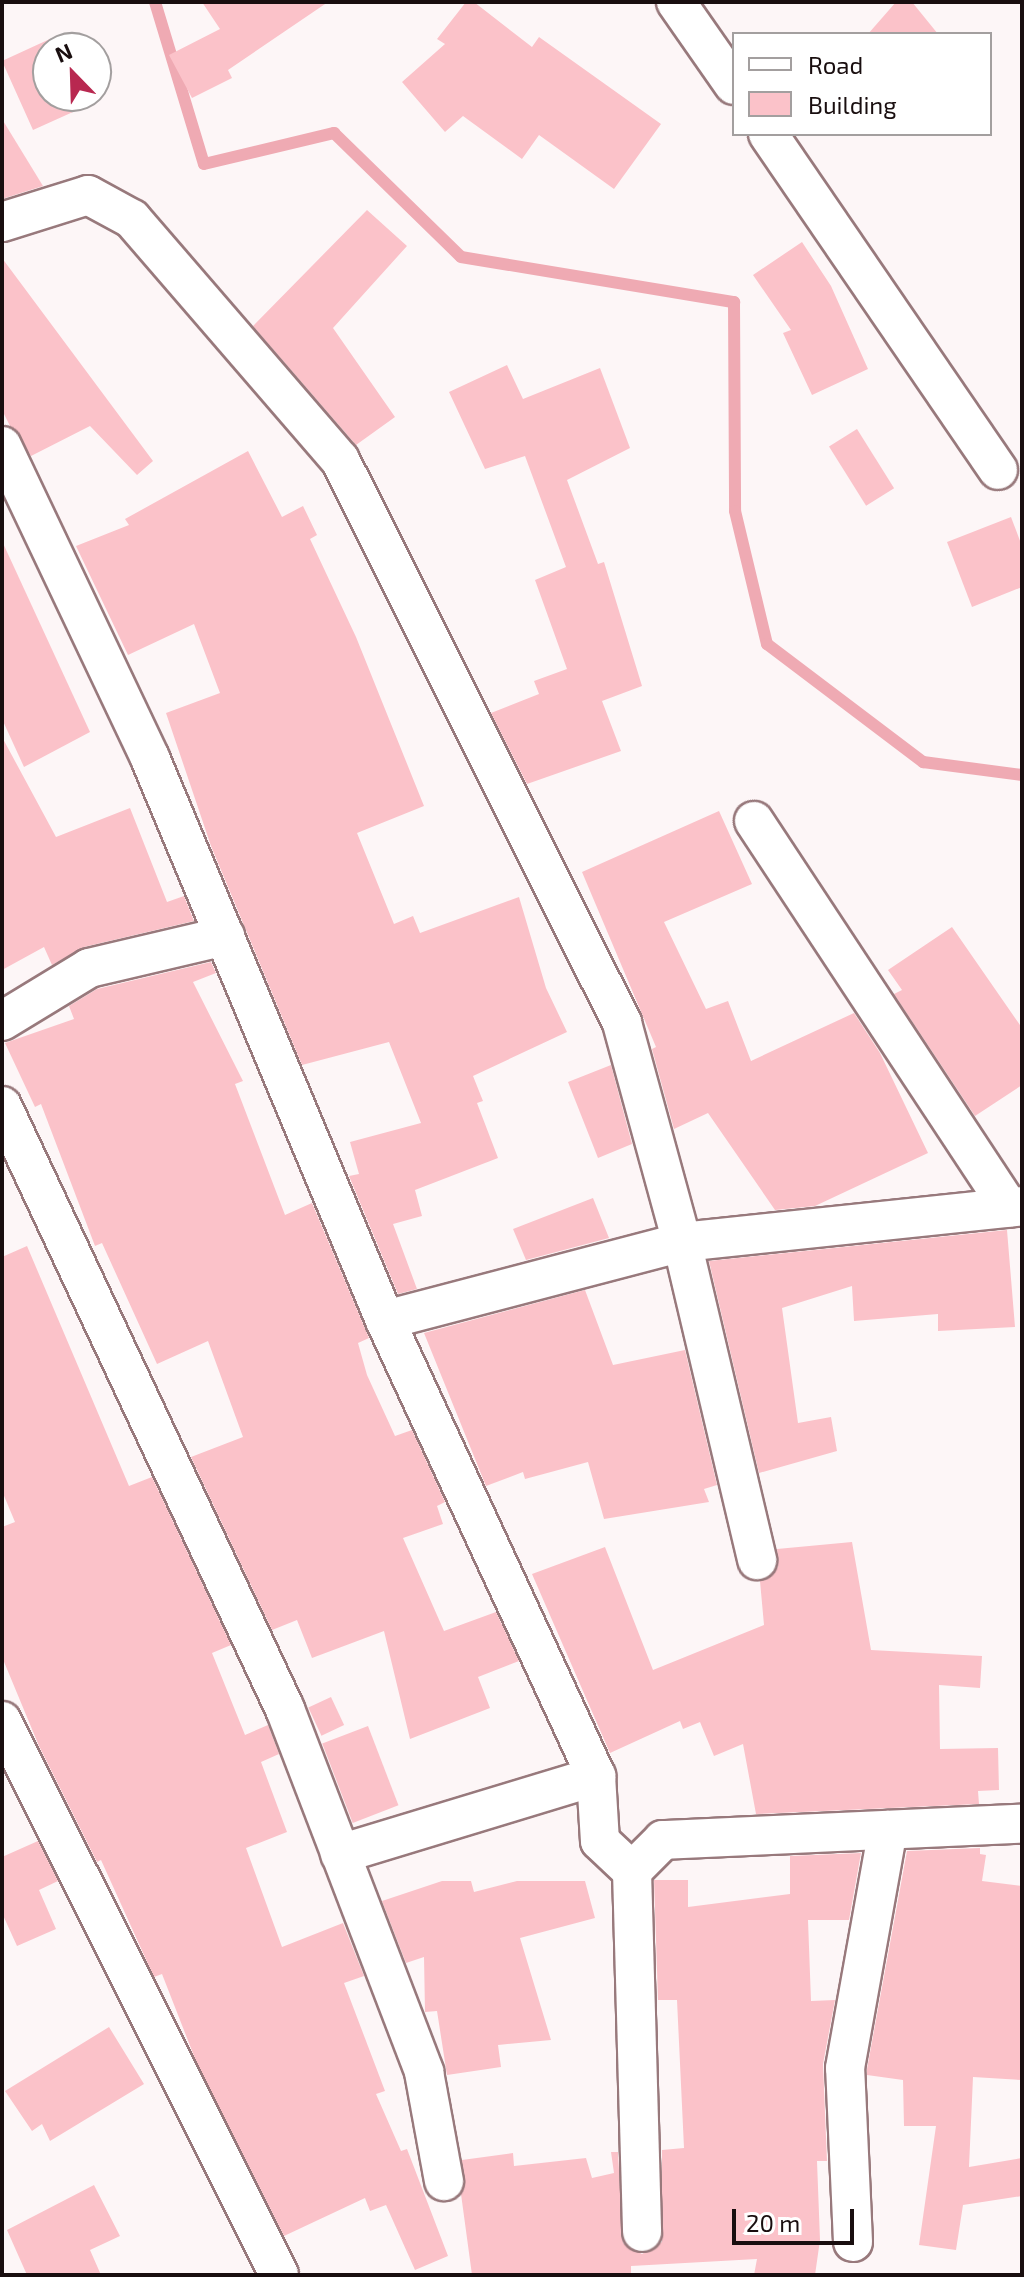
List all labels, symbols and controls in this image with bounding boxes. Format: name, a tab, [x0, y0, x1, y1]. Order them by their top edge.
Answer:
north arrow	[32, 32, 112, 112]
legend	[732, 32, 992, 136]
text: N	[51, 37, 76, 67]
text: Road	[808, 50, 863, 79]
text: Building	[808, 90, 897, 119]
scale bar	[736, 2193, 858, 2243]
text: 20 m	[746, 2208, 800, 2237]

